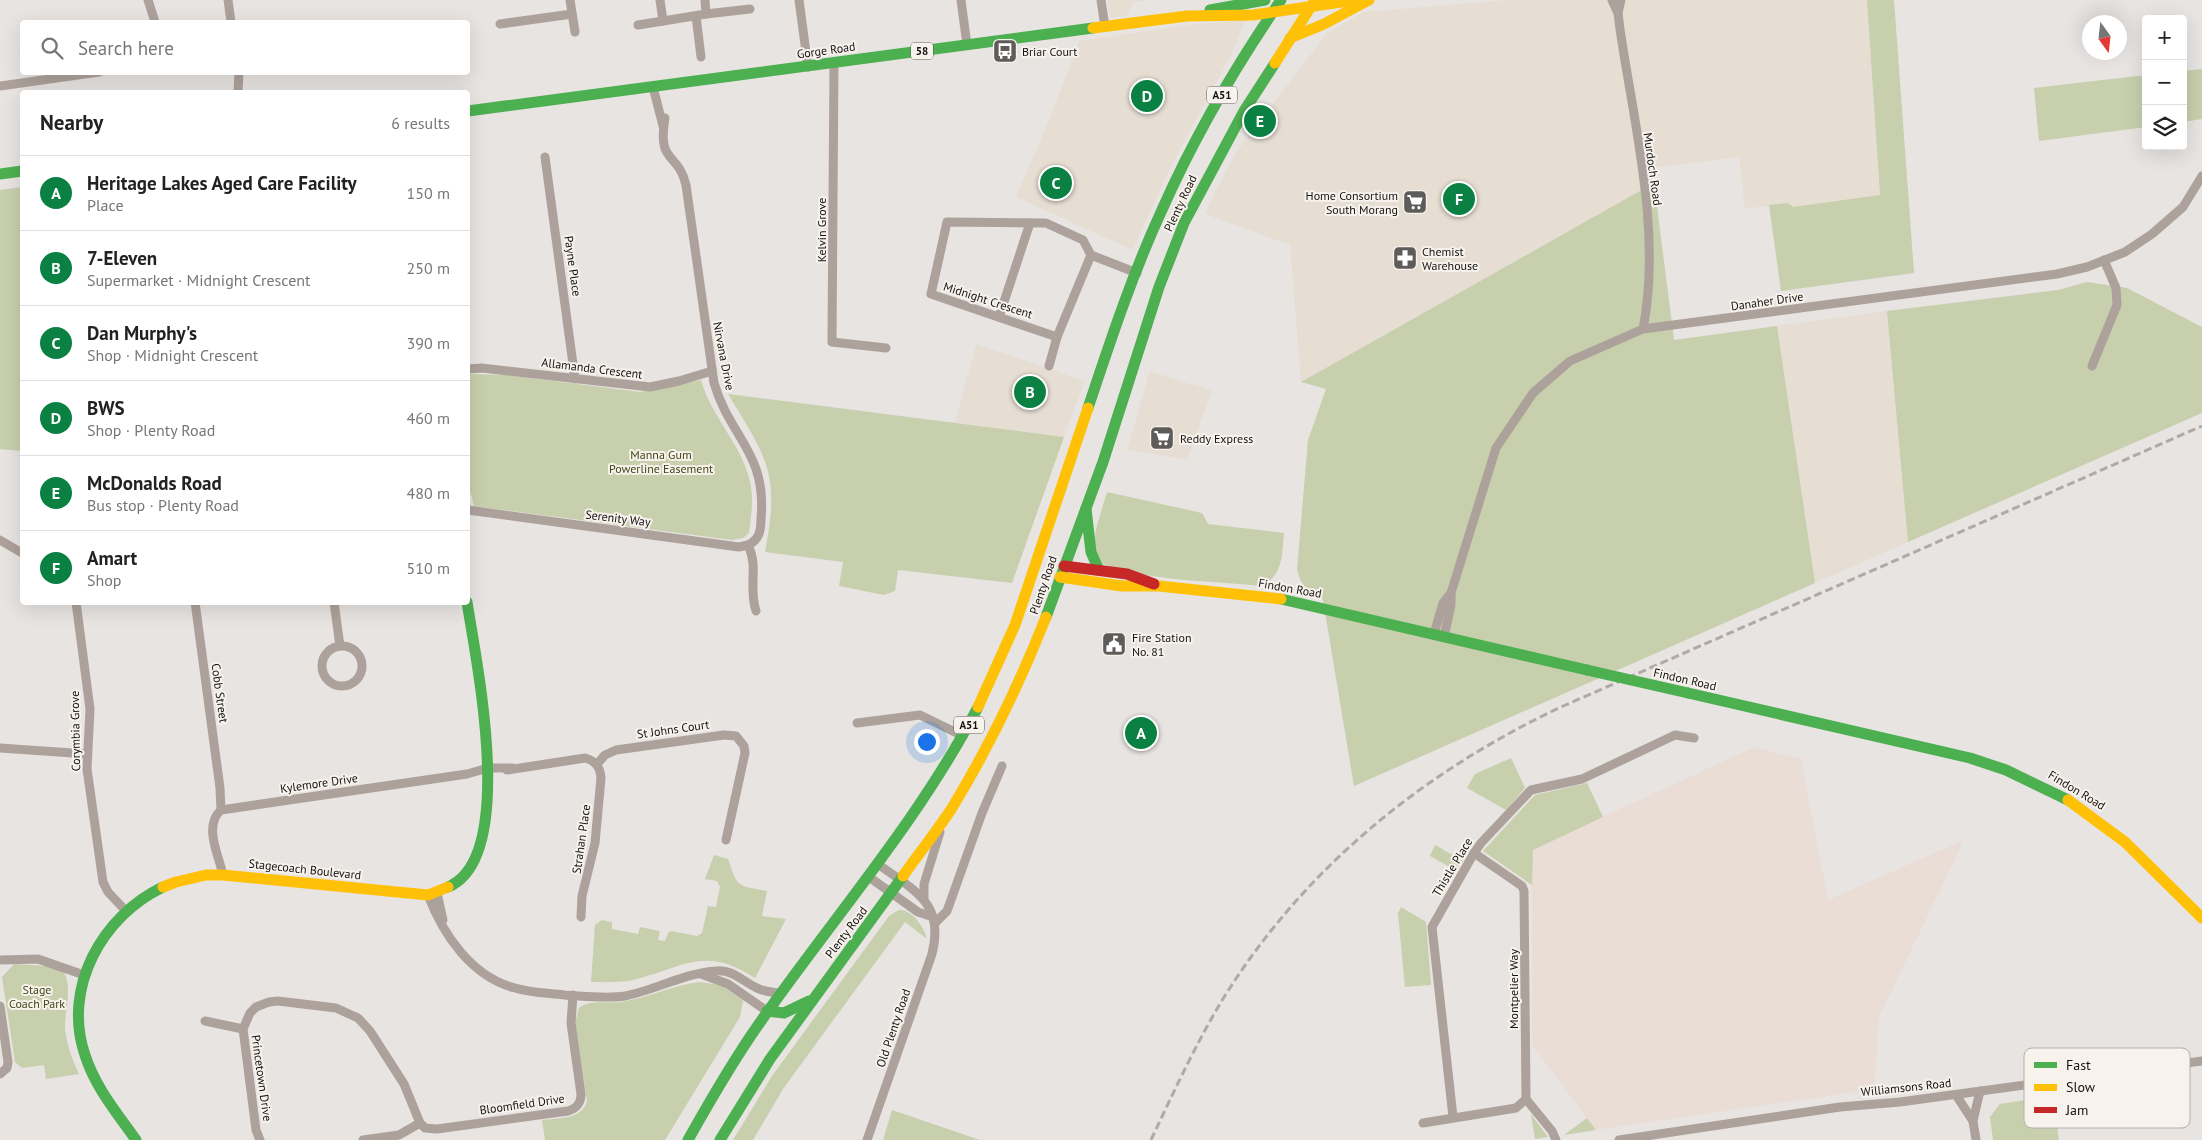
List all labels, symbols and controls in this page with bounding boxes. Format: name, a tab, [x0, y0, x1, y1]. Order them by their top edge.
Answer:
north arrow	[2082, 15, 2127, 60]
map controls	[2142, 15, 2187, 150]
button: +	[2142, 15, 2187, 60]
search box	[20, 20, 470, 75]
icon: search	[38, 34, 66, 62]
text: Search here	[78, 36, 174, 60]
street label: Gorge Road	[796, 38, 856, 62]
bus stop icon: Briar Court	[992, 38, 1018, 64]
road number: 58	[911, 42, 933, 59]
place label: Briar Court	[1022, 44, 1077, 59]
button: −	[2142, 60, 2187, 105]
pin: D	[1131, 77, 1163, 115]
road number: A51	[1207, 86, 1237, 104]
pin: E	[1244, 102, 1276, 140]
button: layers	[2142, 105, 2187, 150]
text: Nearby	[40, 109, 103, 136]
text: 6 results	[391, 113, 450, 133]
street label: Murdoch Road	[1640, 132, 1666, 206]
pin: C	[1040, 164, 1072, 202]
text: Heritage Lakes Aged Care Facility	[87, 171, 357, 195]
street label: Plenty Road	[1160, 172, 1200, 234]
pin: F	[1443, 180, 1475, 218]
text: A	[51, 183, 61, 203]
text: 150 m	[407, 183, 450, 203]
place label: Home Consortium South Morang	[1306, 188, 1398, 217]
supermarket icon: Home Consortium South Morang	[1402, 189, 1428, 215]
text: Place	[87, 195, 124, 215]
street label: Kelvin Grove	[814, 198, 829, 262]
street label: Payne Place	[561, 235, 585, 297]
place label: Chemist Warehouse	[1422, 244, 1478, 273]
pharmacy icon: Chemist Warehouse	[1392, 245, 1418, 271]
text: 7-Eleven	[87, 246, 157, 270]
text: B	[51, 258, 61, 278]
text: 250 m	[407, 258, 450, 278]
text: Supermarket · Midnight Crescent	[87, 270, 311, 290]
street label: Midnight Crescent	[941, 279, 1035, 321]
street label: Danaher Drive	[1730, 288, 1804, 314]
street label: Nirvana Drive	[710, 320, 738, 392]
text: Dan Murphy's	[87, 321, 197, 345]
text: C	[52, 333, 60, 353]
text: 390 m	[407, 333, 450, 353]
text: Shop · Midnight Crescent	[87, 345, 258, 365]
street label: Allamanda Crescent	[541, 354, 643, 382]
pin: B	[1014, 373, 1046, 411]
text: BWS	[87, 396, 125, 420]
text: D	[51, 408, 61, 428]
text: 460 m	[407, 408, 450, 428]
text: Shop · Plenty Road	[87, 420, 215, 440]
supermarket icon: Reddy Express	[1149, 425, 1175, 451]
place label: Reddy Express	[1180, 431, 1253, 446]
park label: Manna Gum Powerline Easement	[609, 447, 713, 476]
text: McDonalds Road	[87, 471, 222, 495]
text: E	[52, 483, 60, 503]
text: 480 m	[407, 483, 450, 503]
text: Bus stop · Plenty Road	[87, 495, 239, 515]
street label: Serenity Way	[585, 507, 652, 529]
text: Amart	[87, 546, 137, 570]
street label: Plenty Road	[1026, 554, 1060, 616]
text: F	[52, 558, 60, 578]
text: 510 m	[407, 558, 450, 578]
text: Shop	[87, 570, 121, 590]
street label: Findon Road	[1257, 575, 1323, 601]
place label: Fire Station No. 81	[1132, 630, 1191, 659]
public building icon: Fire Station No. 81	[1101, 631, 1127, 657]
street label: Cobb Street	[208, 662, 232, 724]
street label: Findon Road	[1652, 664, 1718, 694]
street label: Corymbia Grove	[67, 691, 83, 771]
pin: A	[1125, 714, 1157, 752]
road number: A51	[954, 716, 984, 734]
street label: St Johns Court	[636, 717, 710, 741]
your location	[914, 729, 940, 755]
street label: Findon Road	[2046, 767, 2108, 813]
street label: Kylemore Drive	[279, 770, 359, 796]
street label: Strahan Place	[569, 803, 593, 875]
street label: Thistle Place	[1429, 835, 1475, 899]
street label: Stagecoach Boulevard	[248, 856, 362, 882]
street label: Plenty Road	[822, 903, 870, 961]
street label: Montpelier Way	[1506, 949, 1521, 1029]
park label: Stage Coach Park	[9, 982, 65, 1011]
street label: Old Plenty Road	[873, 987, 913, 1069]
street label: Princetown Drive	[249, 1034, 275, 1122]
legend	[2024, 1048, 2190, 1128]
text: Fast	[2066, 1056, 2091, 1074]
street label: Williamsons Road	[1860, 1075, 1952, 1099]
text: Slow	[2066, 1078, 2096, 1096]
street label: Bloomfield Drive	[478, 1091, 566, 1117]
text: Jam	[2065, 1101, 2088, 1119]

